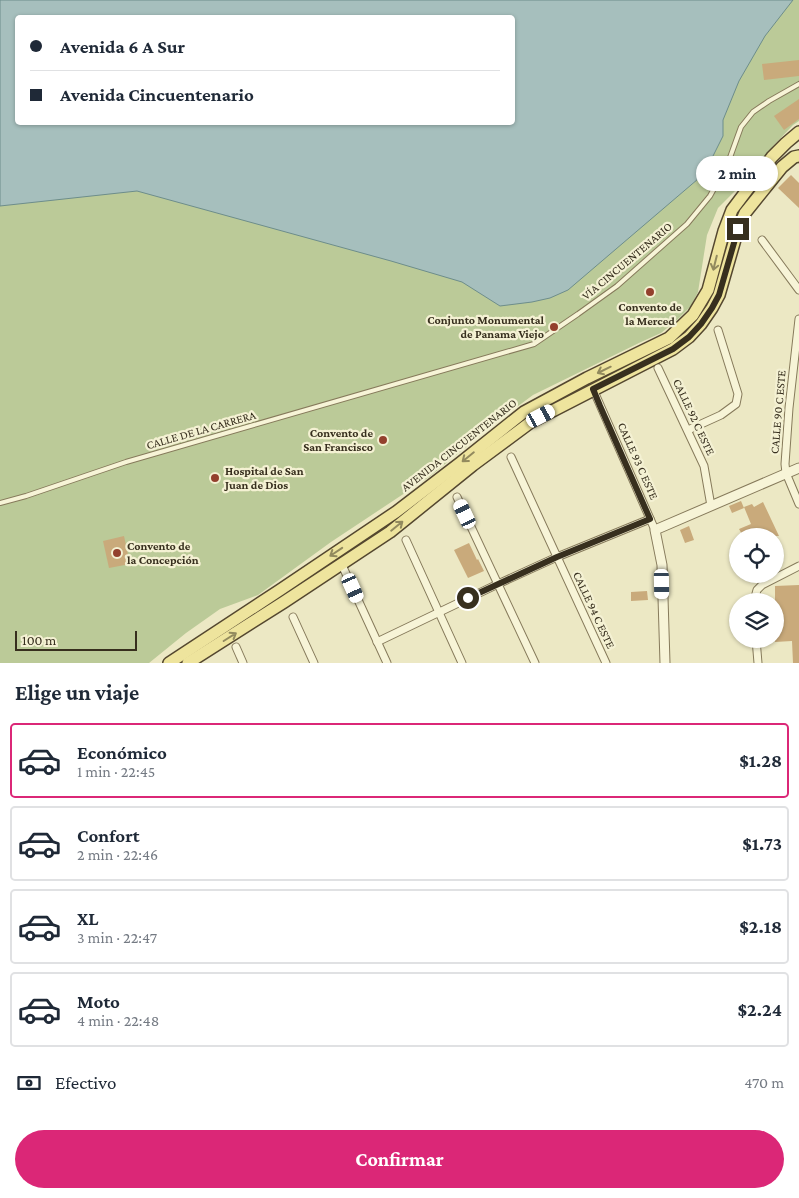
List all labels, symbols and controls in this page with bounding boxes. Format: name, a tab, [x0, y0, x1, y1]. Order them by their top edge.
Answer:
text: Avenida 6 A Sur	[60, 36, 185, 57]
text: Avenida Cincuentenario	[60, 84, 254, 105]
callout: 2 min	[697, 156, 779, 192]
text: 2 min	[718, 165, 756, 182]
route end	[727, 218, 749, 240]
street label: VÍA CINCUENTENARIO	[579, 219, 675, 303]
one-way arrow	[710, 255, 720, 271]
marker: Convento de la Merced	[644, 286, 656, 298]
place label: Convento de la Merced	[618, 300, 682, 328]
place label: Conjunto Monumental de Panama Viejo	[427, 313, 544, 341]
marker: Conjunto Monumental de Panama Viejo	[548, 321, 560, 333]
one-way arrow	[597, 366, 612, 375]
street label: CALLE 90 C ESTE	[767, 369, 789, 454]
street label: CALLE 92 C ESTE	[670, 376, 718, 458]
street label: AVENIDA CINCUENTENARIO	[399, 396, 519, 494]
car	[524, 402, 557, 430]
street label: CALLE DE LA CARRERA	[145, 408, 257, 452]
street label: CALLE 93 C ESTE	[615, 420, 661, 502]
place label: Convento de San Francisco	[303, 426, 373, 454]
marker: Convento de San Francisco	[377, 434, 389, 446]
one-way arrow	[461, 451, 474, 462]
place label: Hospital de San Juan de Dios	[223, 464, 304, 492]
marker: Hospital de San Juan de Dios	[209, 472, 221, 484]
car	[451, 497, 478, 531]
one-way arrow	[391, 521, 404, 532]
map controls	[729, 528, 784, 648]
button: locate	[729, 528, 784, 583]
place label: Convento de la Concepción	[127, 539, 199, 567]
marker: Convento de la Concepción	[111, 547, 123, 559]
one-way arrow	[329, 547, 343, 557]
street label: CALLE 94 C ESTE	[570, 569, 618, 651]
car	[654, 569, 669, 599]
car	[340, 571, 365, 605]
route start	[457, 587, 479, 609]
button: layers	[729, 593, 784, 648]
scale bar	[15, 628, 138, 651]
text: 100 m	[22, 632, 56, 648]
one-way arrow	[222, 632, 236, 642]
text: Elige un viaje	[15, 680, 139, 705]
icon: car	[17, 738, 62, 783]
text: Económico	[77, 742, 167, 763]
text: $1.28	[739, 750, 782, 771]
text: 1 min · 22:45	[77, 763, 155, 780]
icon: car	[17, 821, 62, 866]
text: Confort	[77, 825, 140, 846]
text: $1.73	[742, 833, 782, 854]
text: 2 min · 22:46	[77, 846, 158, 863]
icon: car	[17, 904, 62, 949]
text: XL	[77, 908, 99, 929]
text: $2.18	[739, 916, 782, 937]
text: 3 min · 22:47	[77, 929, 157, 946]
icon: car	[17, 987, 62, 1032]
text: Moto	[77, 991, 120, 1012]
text: $2.24	[738, 999, 782, 1020]
text: 4 min · 22:48	[77, 1012, 159, 1029]
icon: cash	[15, 1069, 43, 1097]
text: Efectivo	[55, 1072, 116, 1093]
text: 470 m	[744, 1074, 784, 1091]
button: Confirmar	[15, 1130, 784, 1188]

